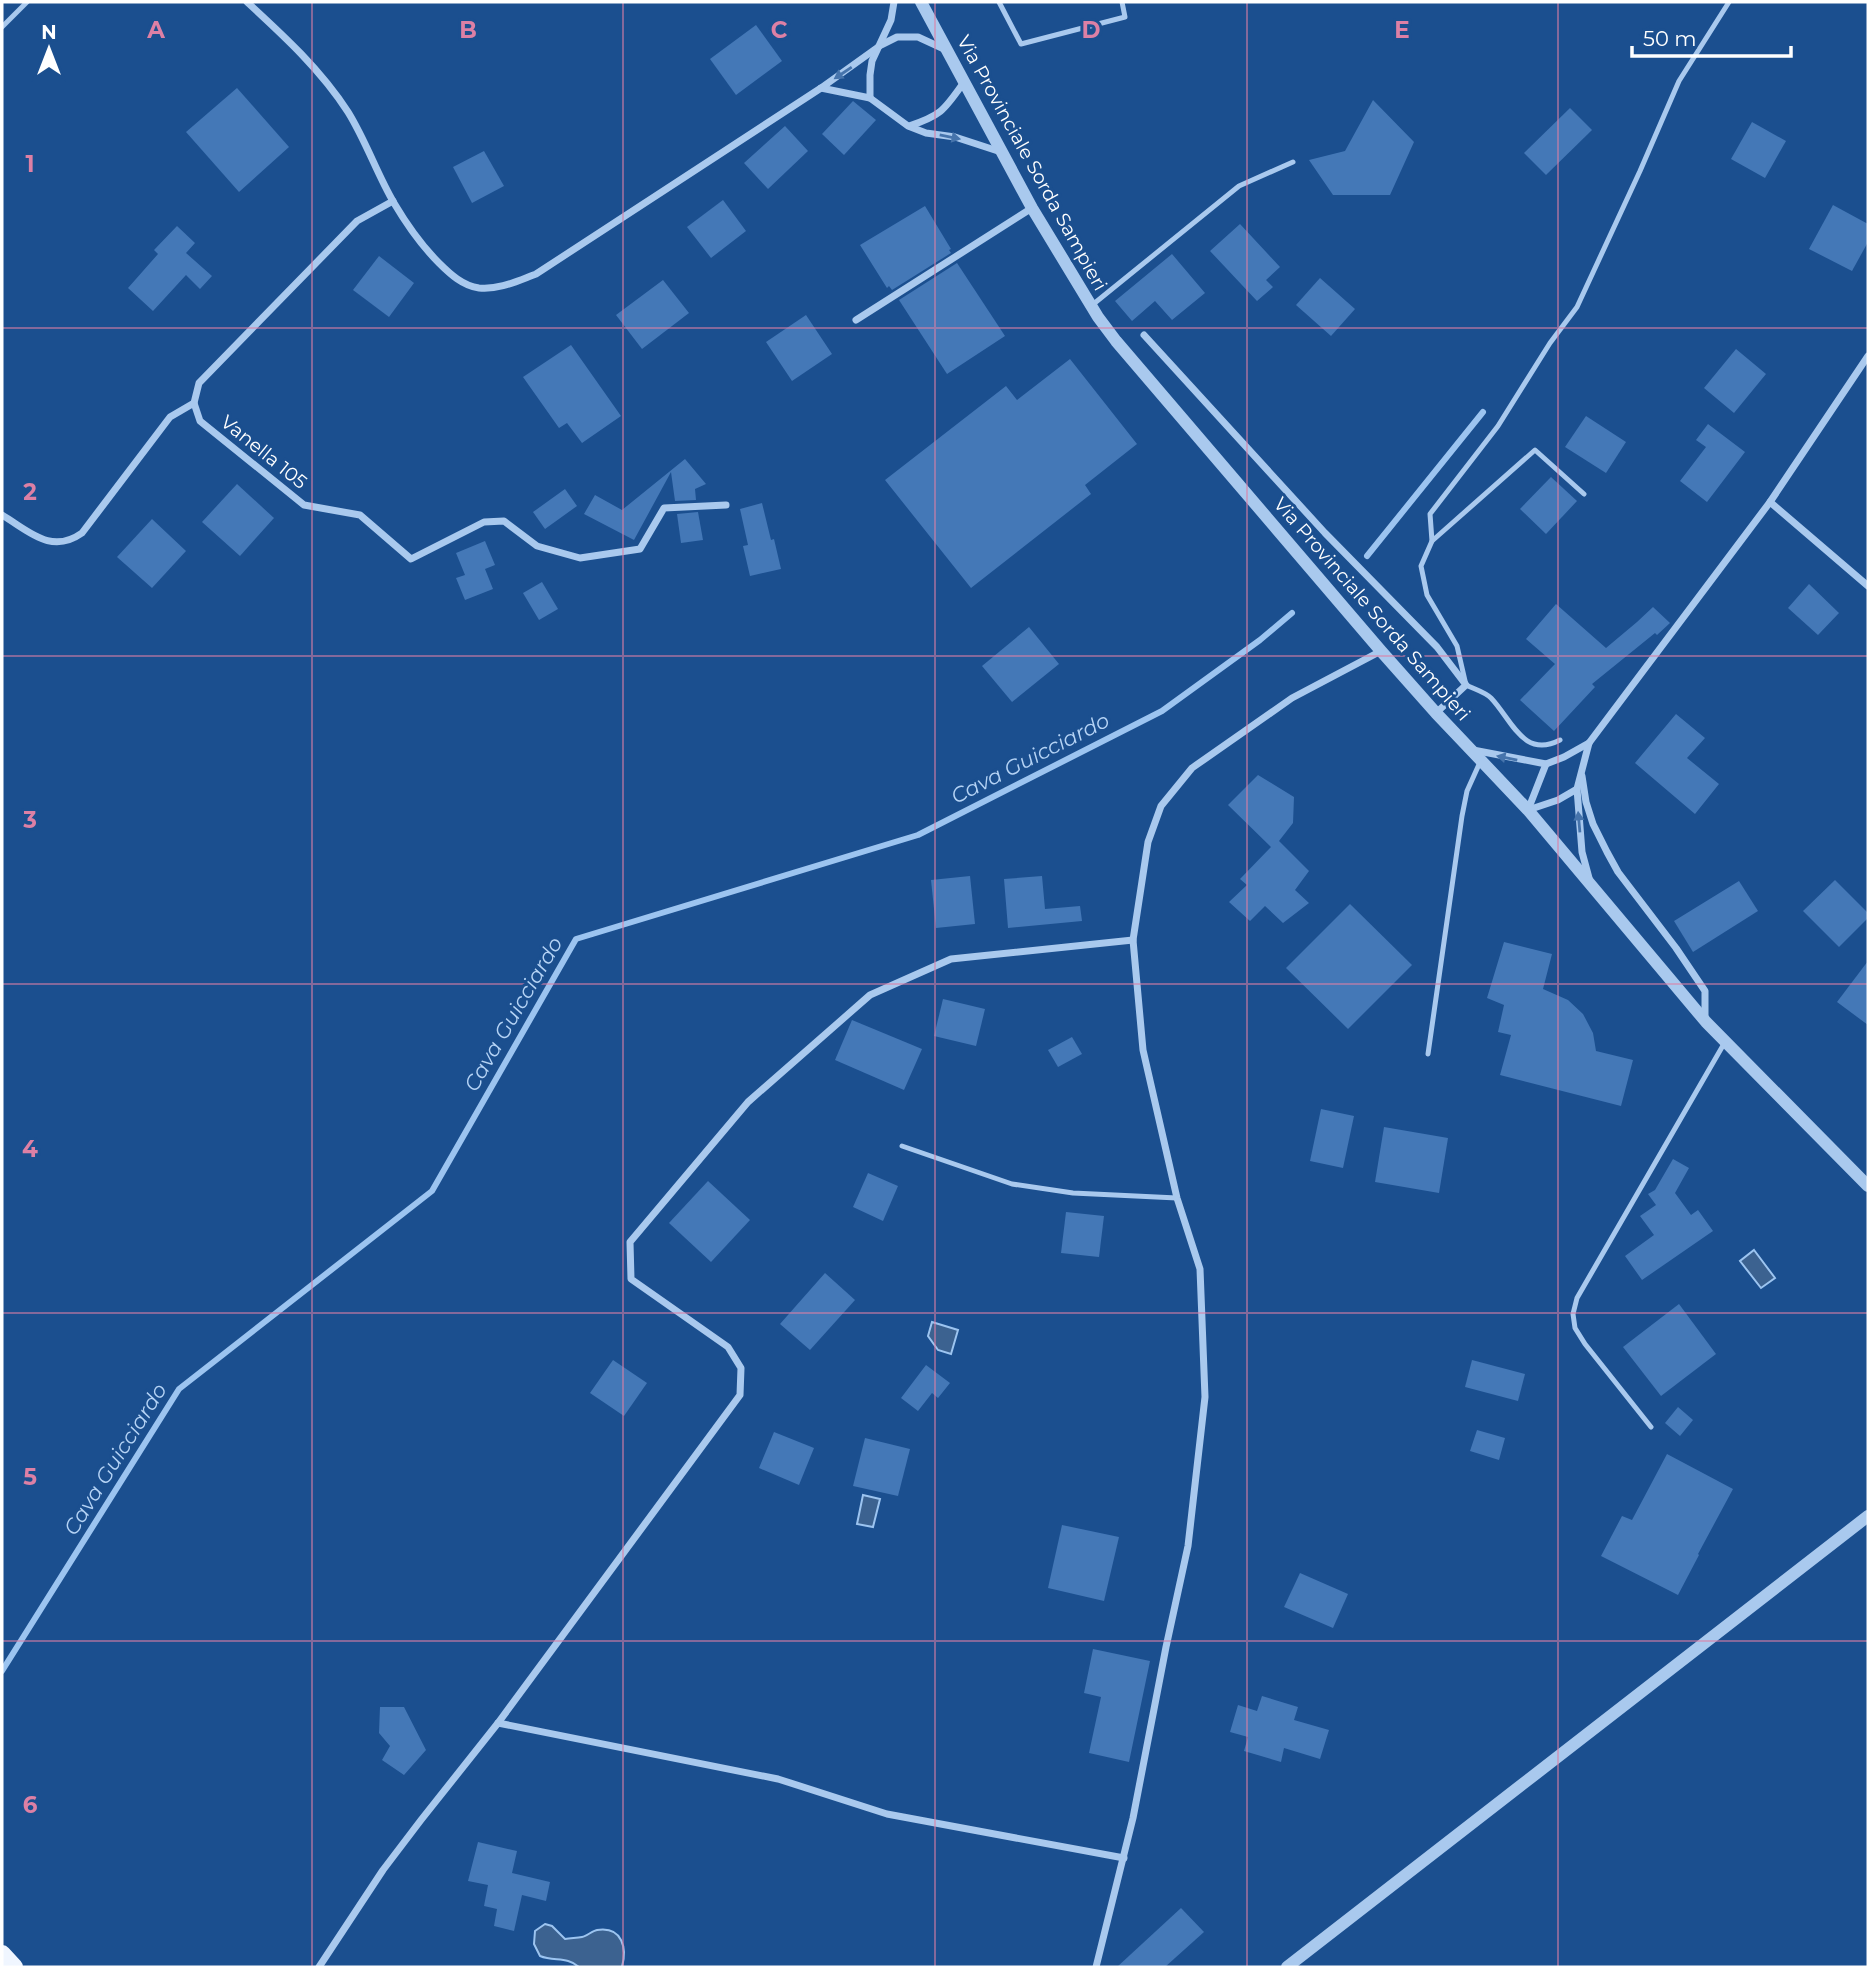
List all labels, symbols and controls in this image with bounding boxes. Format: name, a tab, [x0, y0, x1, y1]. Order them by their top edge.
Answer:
north arrow	[14, 14, 84, 84]
scale bar	[1632, 14, 1791, 58]
text: A	[146, 16, 165, 44]
text: B	[459, 16, 477, 44]
text: C	[771, 16, 788, 44]
text: D	[1082, 16, 1101, 44]
text: E	[1394, 16, 1410, 44]
text: N	[41, 21, 57, 44]
text: 50 m	[1643, 26, 1697, 51]
street label: Via Provinciale Sorda Sampieri	[952, 31, 1112, 295]
one-way arrow	[834, 66, 852, 80]
one-way arrow	[939, 132, 961, 143]
text: 1	[25, 150, 35, 178]
street label: Vanella 105	[216, 410, 312, 494]
text: 2	[23, 478, 37, 506]
street label: Via Provinciale Sorda Sampieri	[1269, 493, 1475, 725]
water label: Cava Guicciardo	[947, 707, 1113, 809]
one-way arrow	[1496, 752, 1518, 763]
text: 3	[22, 806, 37, 834]
one-way arrow	[1573, 811, 1584, 833]
water label: Cava Guicciardo	[459, 932, 567, 1096]
text: 4	[22, 1135, 38, 1163]
water label: Cava Guicciardo	[58, 1378, 172, 1540]
text: 5	[23, 1463, 37, 1491]
text: 6	[23, 1791, 38, 1819]

